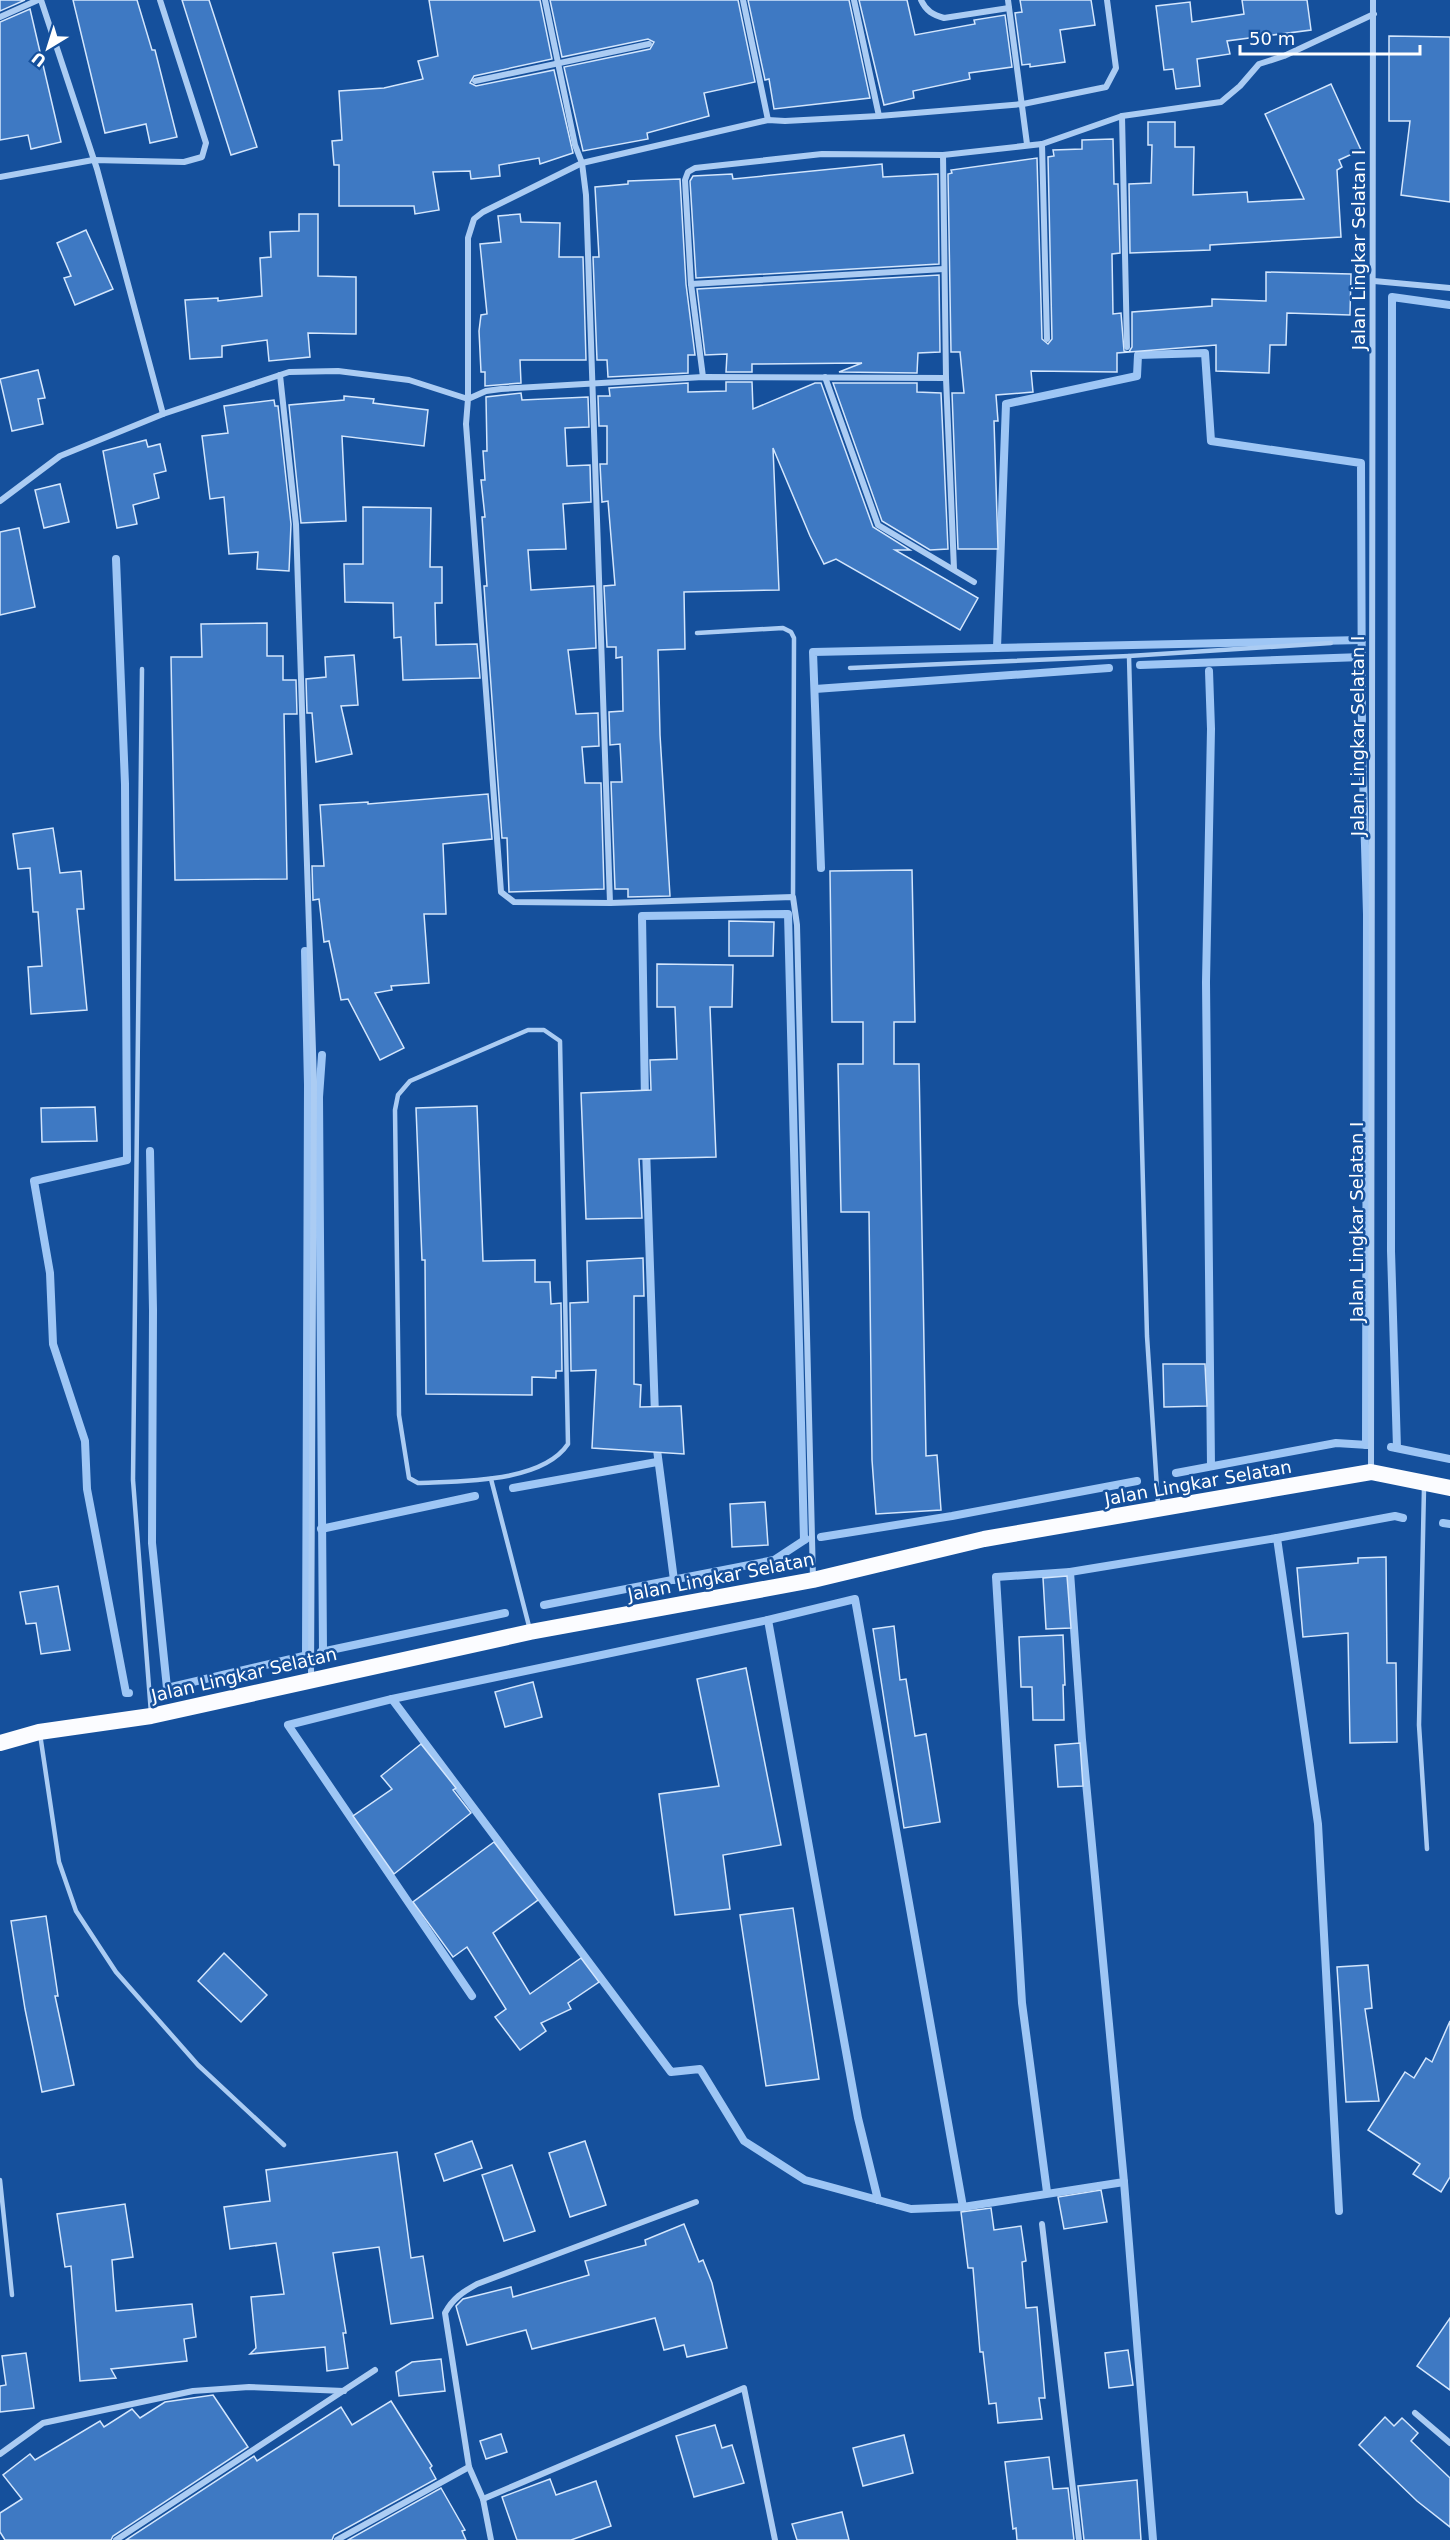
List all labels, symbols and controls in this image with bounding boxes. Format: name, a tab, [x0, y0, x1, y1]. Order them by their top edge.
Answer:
north arrow	[18, 18, 78, 78]
scale bar	[1240, 18, 1420, 56]
text: 50 m	[1249, 28, 1295, 49]
text: U	[28, 48, 50, 71]
street label: Jalan Lingkar Selatan I	[1348, 150, 1369, 351]
street label: Jalan Lingkar Selatan I	[1347, 636, 1368, 837]
street label: Jalan Lingkar Selatan I	[1346, 1122, 1367, 1323]
street label: Jalan Lingkar Selatan	[1102, 1456, 1293, 1509]
street label: Jalan Lingkar Selatan	[625, 1548, 816, 1605]
street label: Jalan Lingkar Selatan	[148, 1643, 339, 1706]

